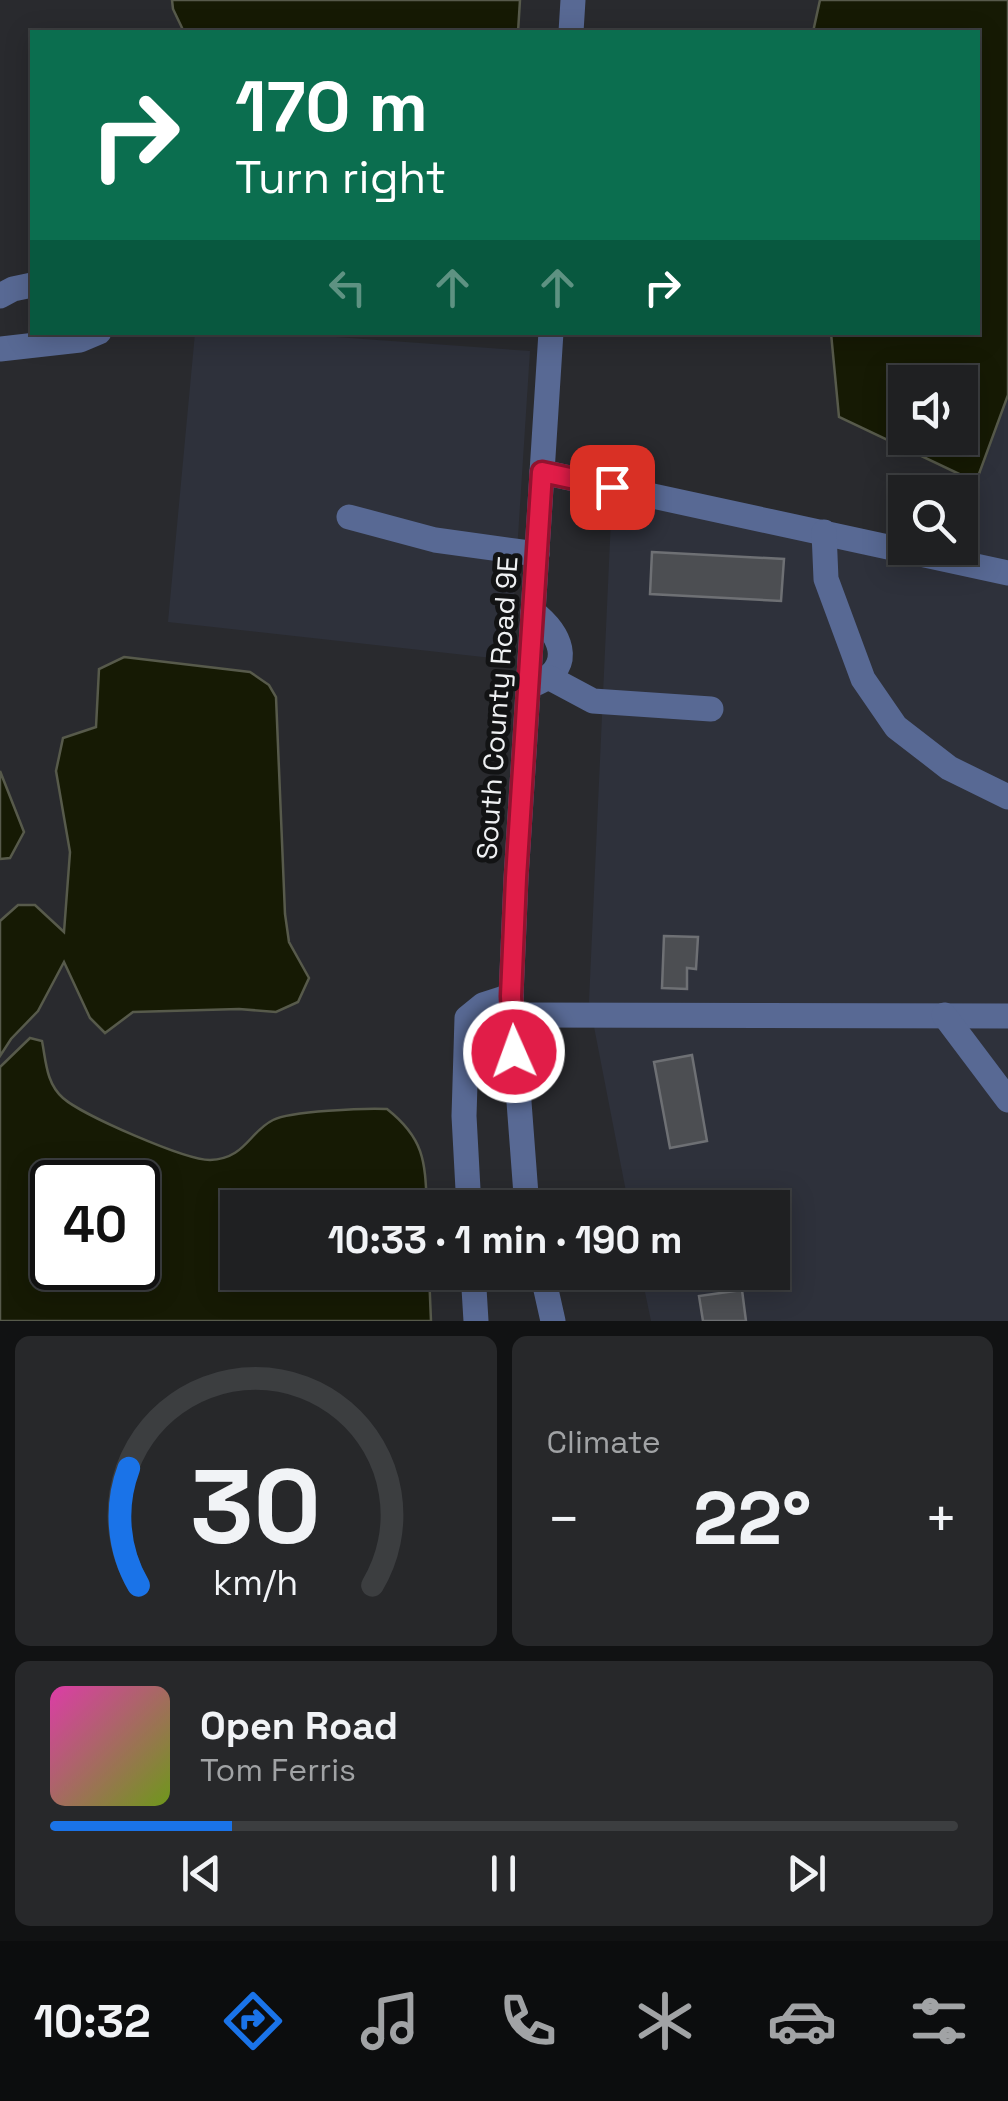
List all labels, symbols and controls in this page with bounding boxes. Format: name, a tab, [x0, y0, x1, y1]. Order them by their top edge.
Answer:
text: 170 m	[235, 62, 428, 151]
icon: right	[70, 70, 200, 200]
text: Turn right	[235, 149, 446, 206]
icon: left	[320, 260, 375, 315]
icon: ahead	[425, 260, 480, 315]
icon: ahead	[530, 260, 585, 315]
icon: right	[635, 260, 690, 315]
map controls	[888, 365, 978, 565]
button: sound	[888, 365, 978, 455]
pin	[570, 445, 655, 530]
icon: arrive	[585, 460, 640, 515]
button: search	[888, 475, 978, 565]
street label: South County Road 9E	[468, 555, 526, 861]
position arrow	[462, 1000, 566, 1104]
speed limit sign: 40	[30, 1160, 160, 1290]
text: 10:33 · 1 min · 190 m	[328, 1216, 682, 1264]
text: Climate	[547, 1422, 661, 1462]
text: 30	[190, 1441, 321, 1573]
text: 22°	[693, 1470, 812, 1566]
text: −	[547, 1484, 581, 1554]
text: +	[924, 1484, 958, 1554]
text: km/h	[213, 1560, 298, 1605]
text: Open Road	[200, 1702, 398, 1750]
text: Tom Ferris	[200, 1750, 356, 1790]
icon: previous	[174, 1846, 229, 1901]
icon: pause	[476, 1846, 531, 1901]
icon: next	[779, 1846, 834, 1901]
icon: directions	[218, 1986, 288, 2056]
icon: music	[355, 1986, 425, 2056]
icon: phone	[493, 1986, 563, 2056]
icon: climate	[630, 1986, 700, 2056]
icon: car	[767, 1986, 837, 2056]
icon: filters	[904, 1986, 974, 2056]
text: 10:32	[34, 1993, 151, 2050]

